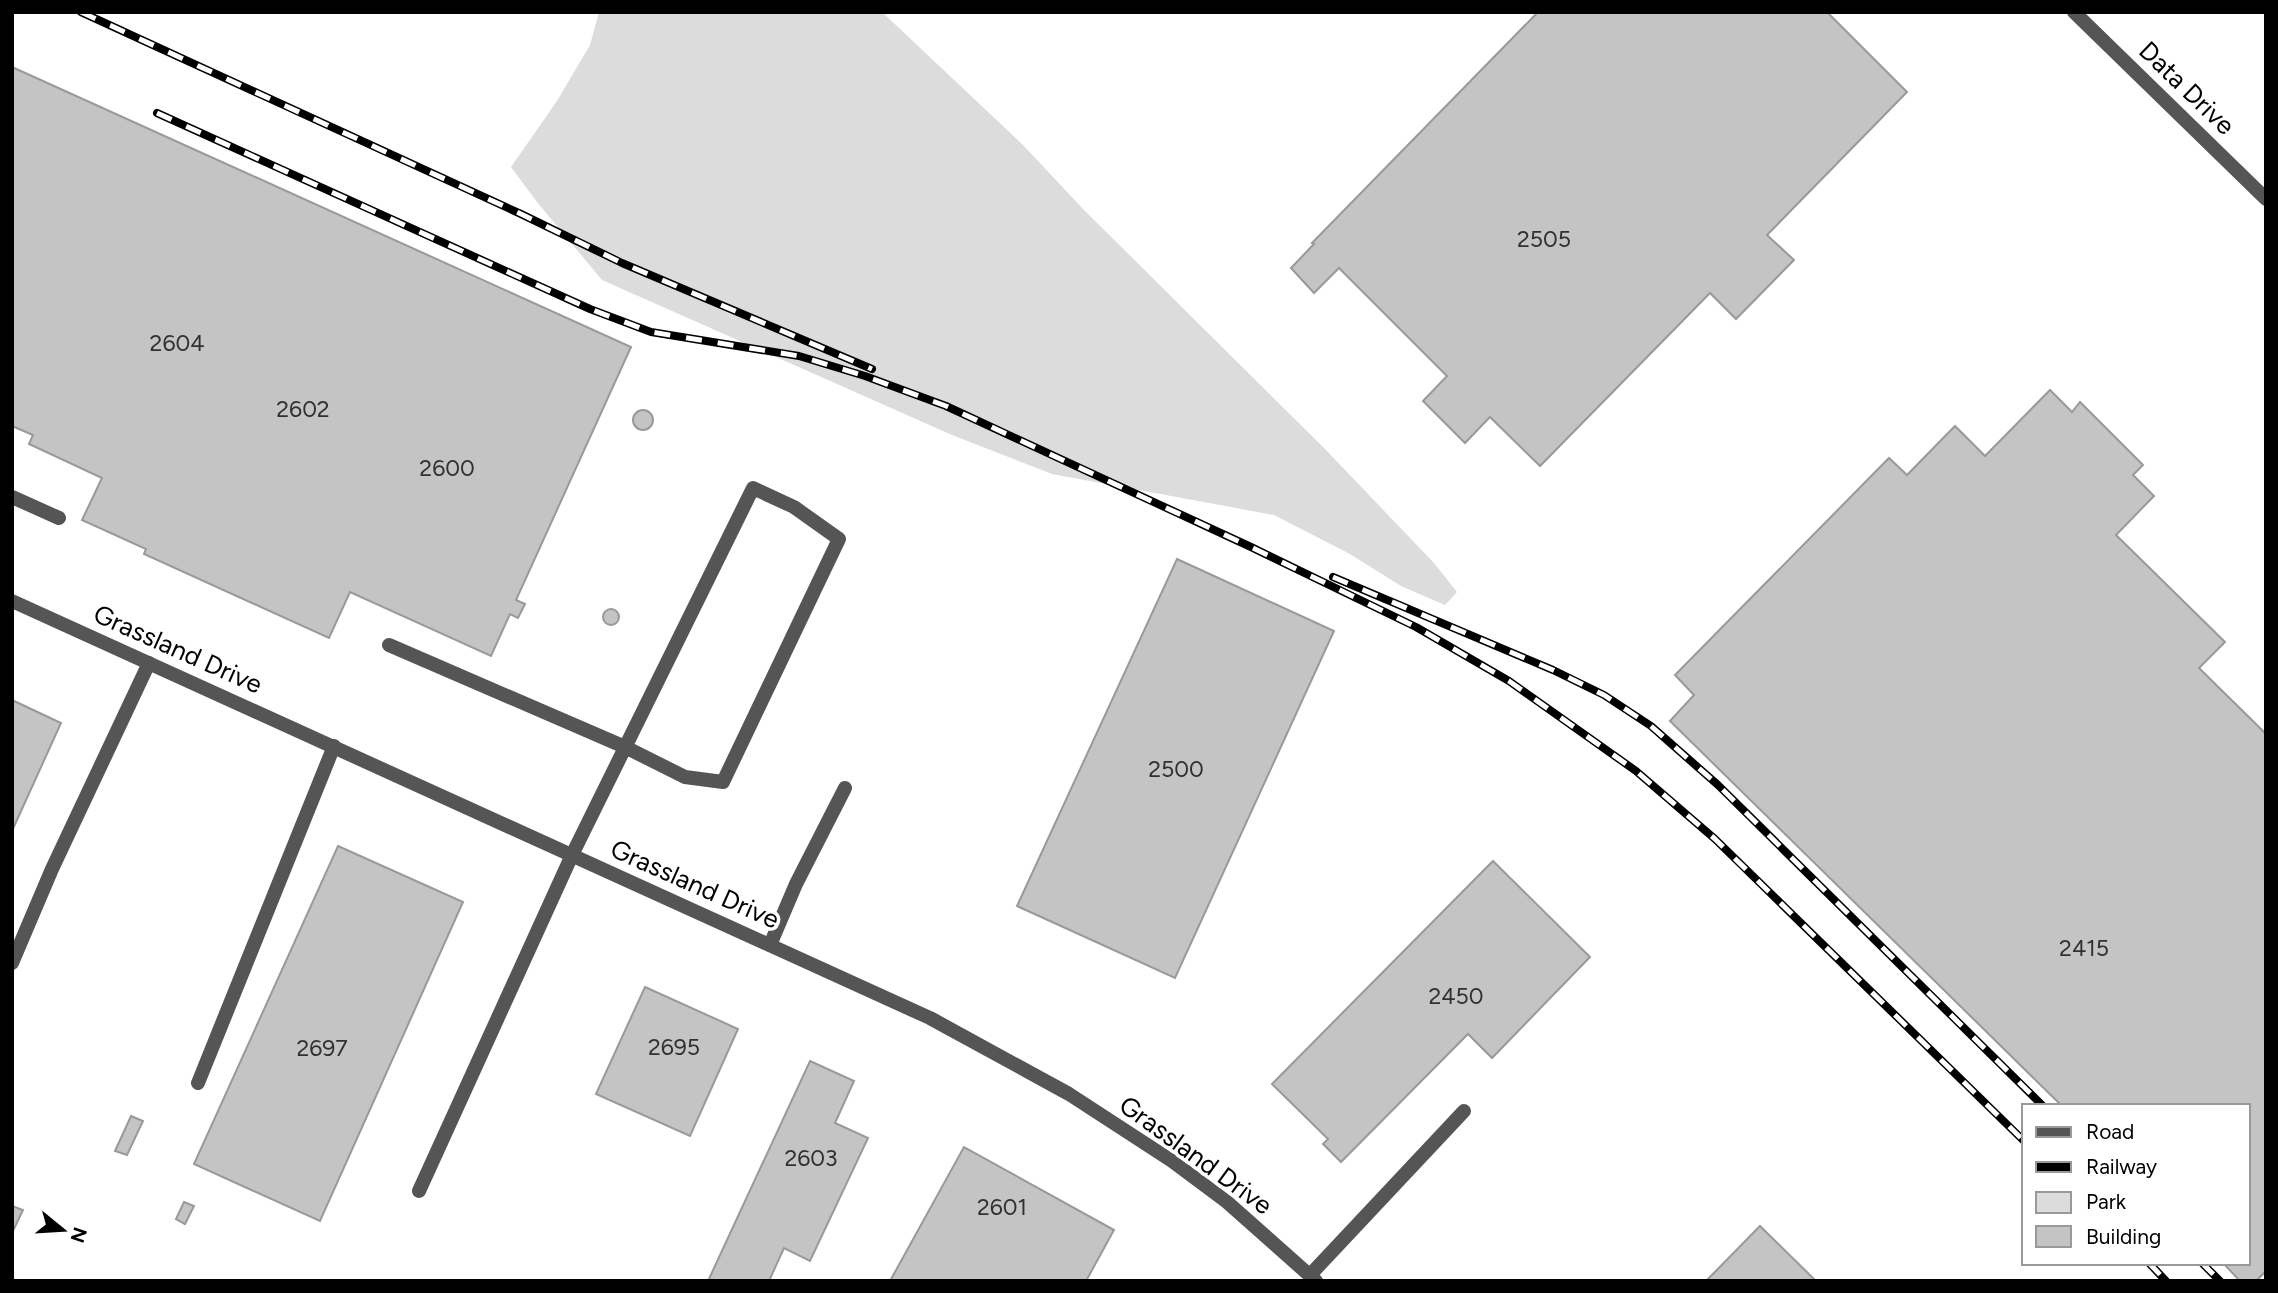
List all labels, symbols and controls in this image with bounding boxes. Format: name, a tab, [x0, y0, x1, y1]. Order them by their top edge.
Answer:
street label: Data Drive	[2132, 35, 2242, 141]
house number: 2505	[1517, 225, 1571, 253]
house number: 2604	[150, 329, 204, 357]
house number: 2602	[276, 395, 330, 423]
house number: 2600	[419, 454, 475, 482]
street label: Grassland Drive	[89, 598, 267, 700]
house number: 2500	[1148, 755, 1204, 783]
street label: Grassland Drive	[606, 833, 784, 935]
house number: 2415	[2059, 934, 2109, 962]
house number: 2450	[1428, 982, 1484, 1010]
house number: 2695	[648, 1033, 700, 1061]
house number: 2697	[296, 1034, 348, 1062]
street label: Grassland Drive	[1113, 1089, 1279, 1221]
legend	[2022, 1104, 2250, 1265]
text: Road	[2086, 1119, 2134, 1144]
house number: 2603	[784, 1144, 838, 1172]
text: Railway	[2086, 1154, 2157, 1179]
text: Park	[2086, 1189, 2127, 1214]
house number: 2601	[977, 1193, 1027, 1221]
north arrow	[28, 1195, 98, 1265]
text: Building	[2086, 1224, 2161, 1249]
text: N	[65, 1225, 92, 1246]

